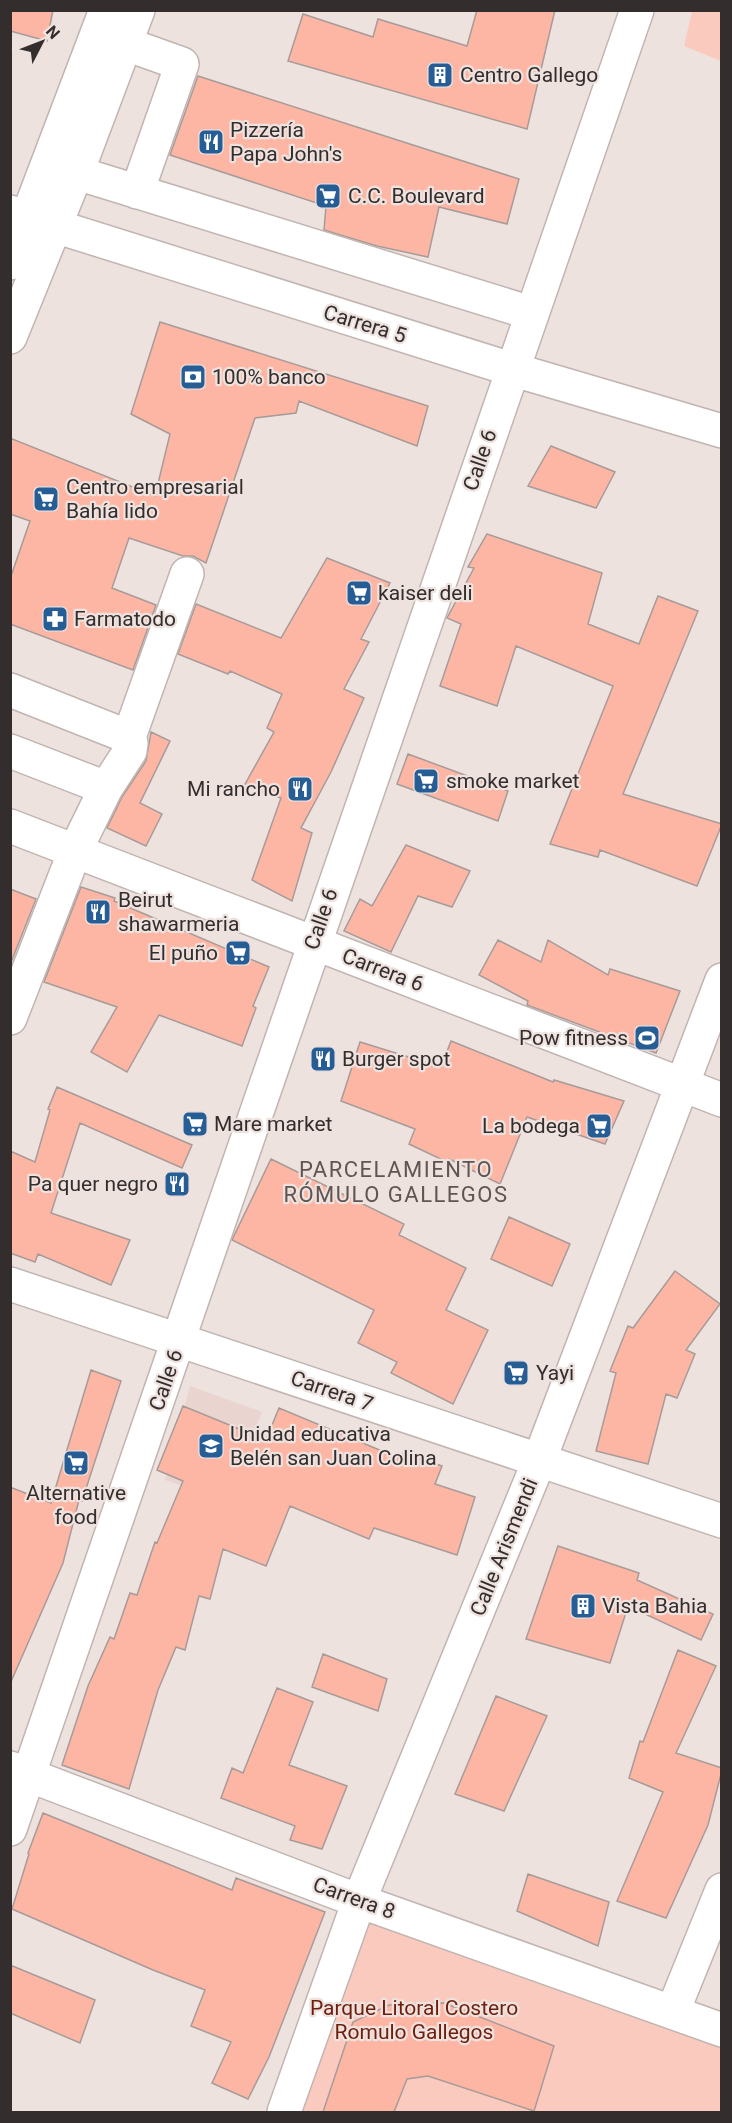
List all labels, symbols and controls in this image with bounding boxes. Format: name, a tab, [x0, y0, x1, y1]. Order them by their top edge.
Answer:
north arrow	[12, 12, 72, 72]
text: N	[42, 22, 64, 43]
building icon: Centro Gallego	[425, 60, 455, 90]
place label: Centro Gallego	[460, 63, 598, 87]
place label: Pizzería Papa John's	[230, 118, 342, 166]
restaurant icon: Pizzería Papa John's	[196, 127, 226, 157]
supermarket icon: C.C. Boulevard	[313, 181, 343, 211]
place label: C.C. Boulevard	[348, 184, 485, 208]
street label: Carrera 5	[321, 300, 409, 348]
bank icon: 100% banco	[178, 362, 208, 392]
place label: 100% banco	[212, 365, 326, 389]
street label: Calle 6	[458, 426, 502, 494]
place label: Centro empresarial Bahía lido	[66, 475, 244, 523]
supermarket icon: Centro empresarial Bahía lido	[31, 484, 61, 514]
supermarket icon: kaiser deli	[344, 578, 374, 608]
place label: kaiser deli	[378, 581, 473, 605]
pharmacy icon: Farmatodo	[40, 604, 70, 634]
place label: Farmatodo	[74, 607, 176, 631]
supermarket icon: smoke market	[411, 766, 441, 796]
place label: smoke market	[446, 769, 580, 793]
restaurant icon: Mi rancho	[285, 774, 315, 804]
place label: Mi rancho	[187, 777, 280, 801]
street label: Calle 6	[299, 885, 343, 953]
place label: Beirut shawarmeria	[118, 888, 239, 936]
restaurant icon: Beirut shawarmeria	[83, 897, 113, 927]
supermarket icon: El puño	[223, 938, 253, 968]
place label: El puño	[149, 941, 218, 965]
street label: Carrera 6	[339, 943, 427, 997]
sports icon: Pow fitness	[632, 1023, 662, 1053]
place label: Pow fitness	[519, 1026, 628, 1050]
restaurant icon: Burger spot	[308, 1044, 338, 1074]
place label: Burger spot	[342, 1047, 450, 1071]
supermarket icon: Mare market	[180, 1109, 210, 1139]
supermarket icon: La bodega	[584, 1111, 614, 1141]
place label: Mare market	[214, 1112, 333, 1136]
place label: La bodega	[482, 1114, 580, 1138]
district label: PARCELAMIENTO RÓMULO GALLEGOS	[283, 1157, 509, 1207]
restaurant icon: Pa quer negro	[162, 1169, 192, 1199]
place label: Pa quer negro	[28, 1172, 158, 1196]
street label: Calle 6	[144, 1346, 188, 1414]
supermarket icon: Yayi	[501, 1358, 531, 1388]
place label: Yayi	[536, 1361, 574, 1385]
street label: Carrera 7	[288, 1366, 376, 1416]
place label: Unidad educativa Belén san Juan Colina	[230, 1422, 437, 1470]
school or university icon: Unidad educativa Belén san Juan Colina	[196, 1431, 226, 1461]
supermarket icon: Alternative food	[61, 1448, 91, 1478]
street label: Calle Arismendi	[465, 1475, 543, 1619]
place label: Alternative food	[26, 1481, 126, 1529]
building icon: Vista Bahia	[568, 1591, 598, 1621]
place label: Vista Bahia	[602, 1594, 707, 1618]
street label: Carrera 8	[310, 1872, 398, 1924]
park label: Parque Litoral Costero Romulo Gallegos	[310, 1996, 518, 2044]

